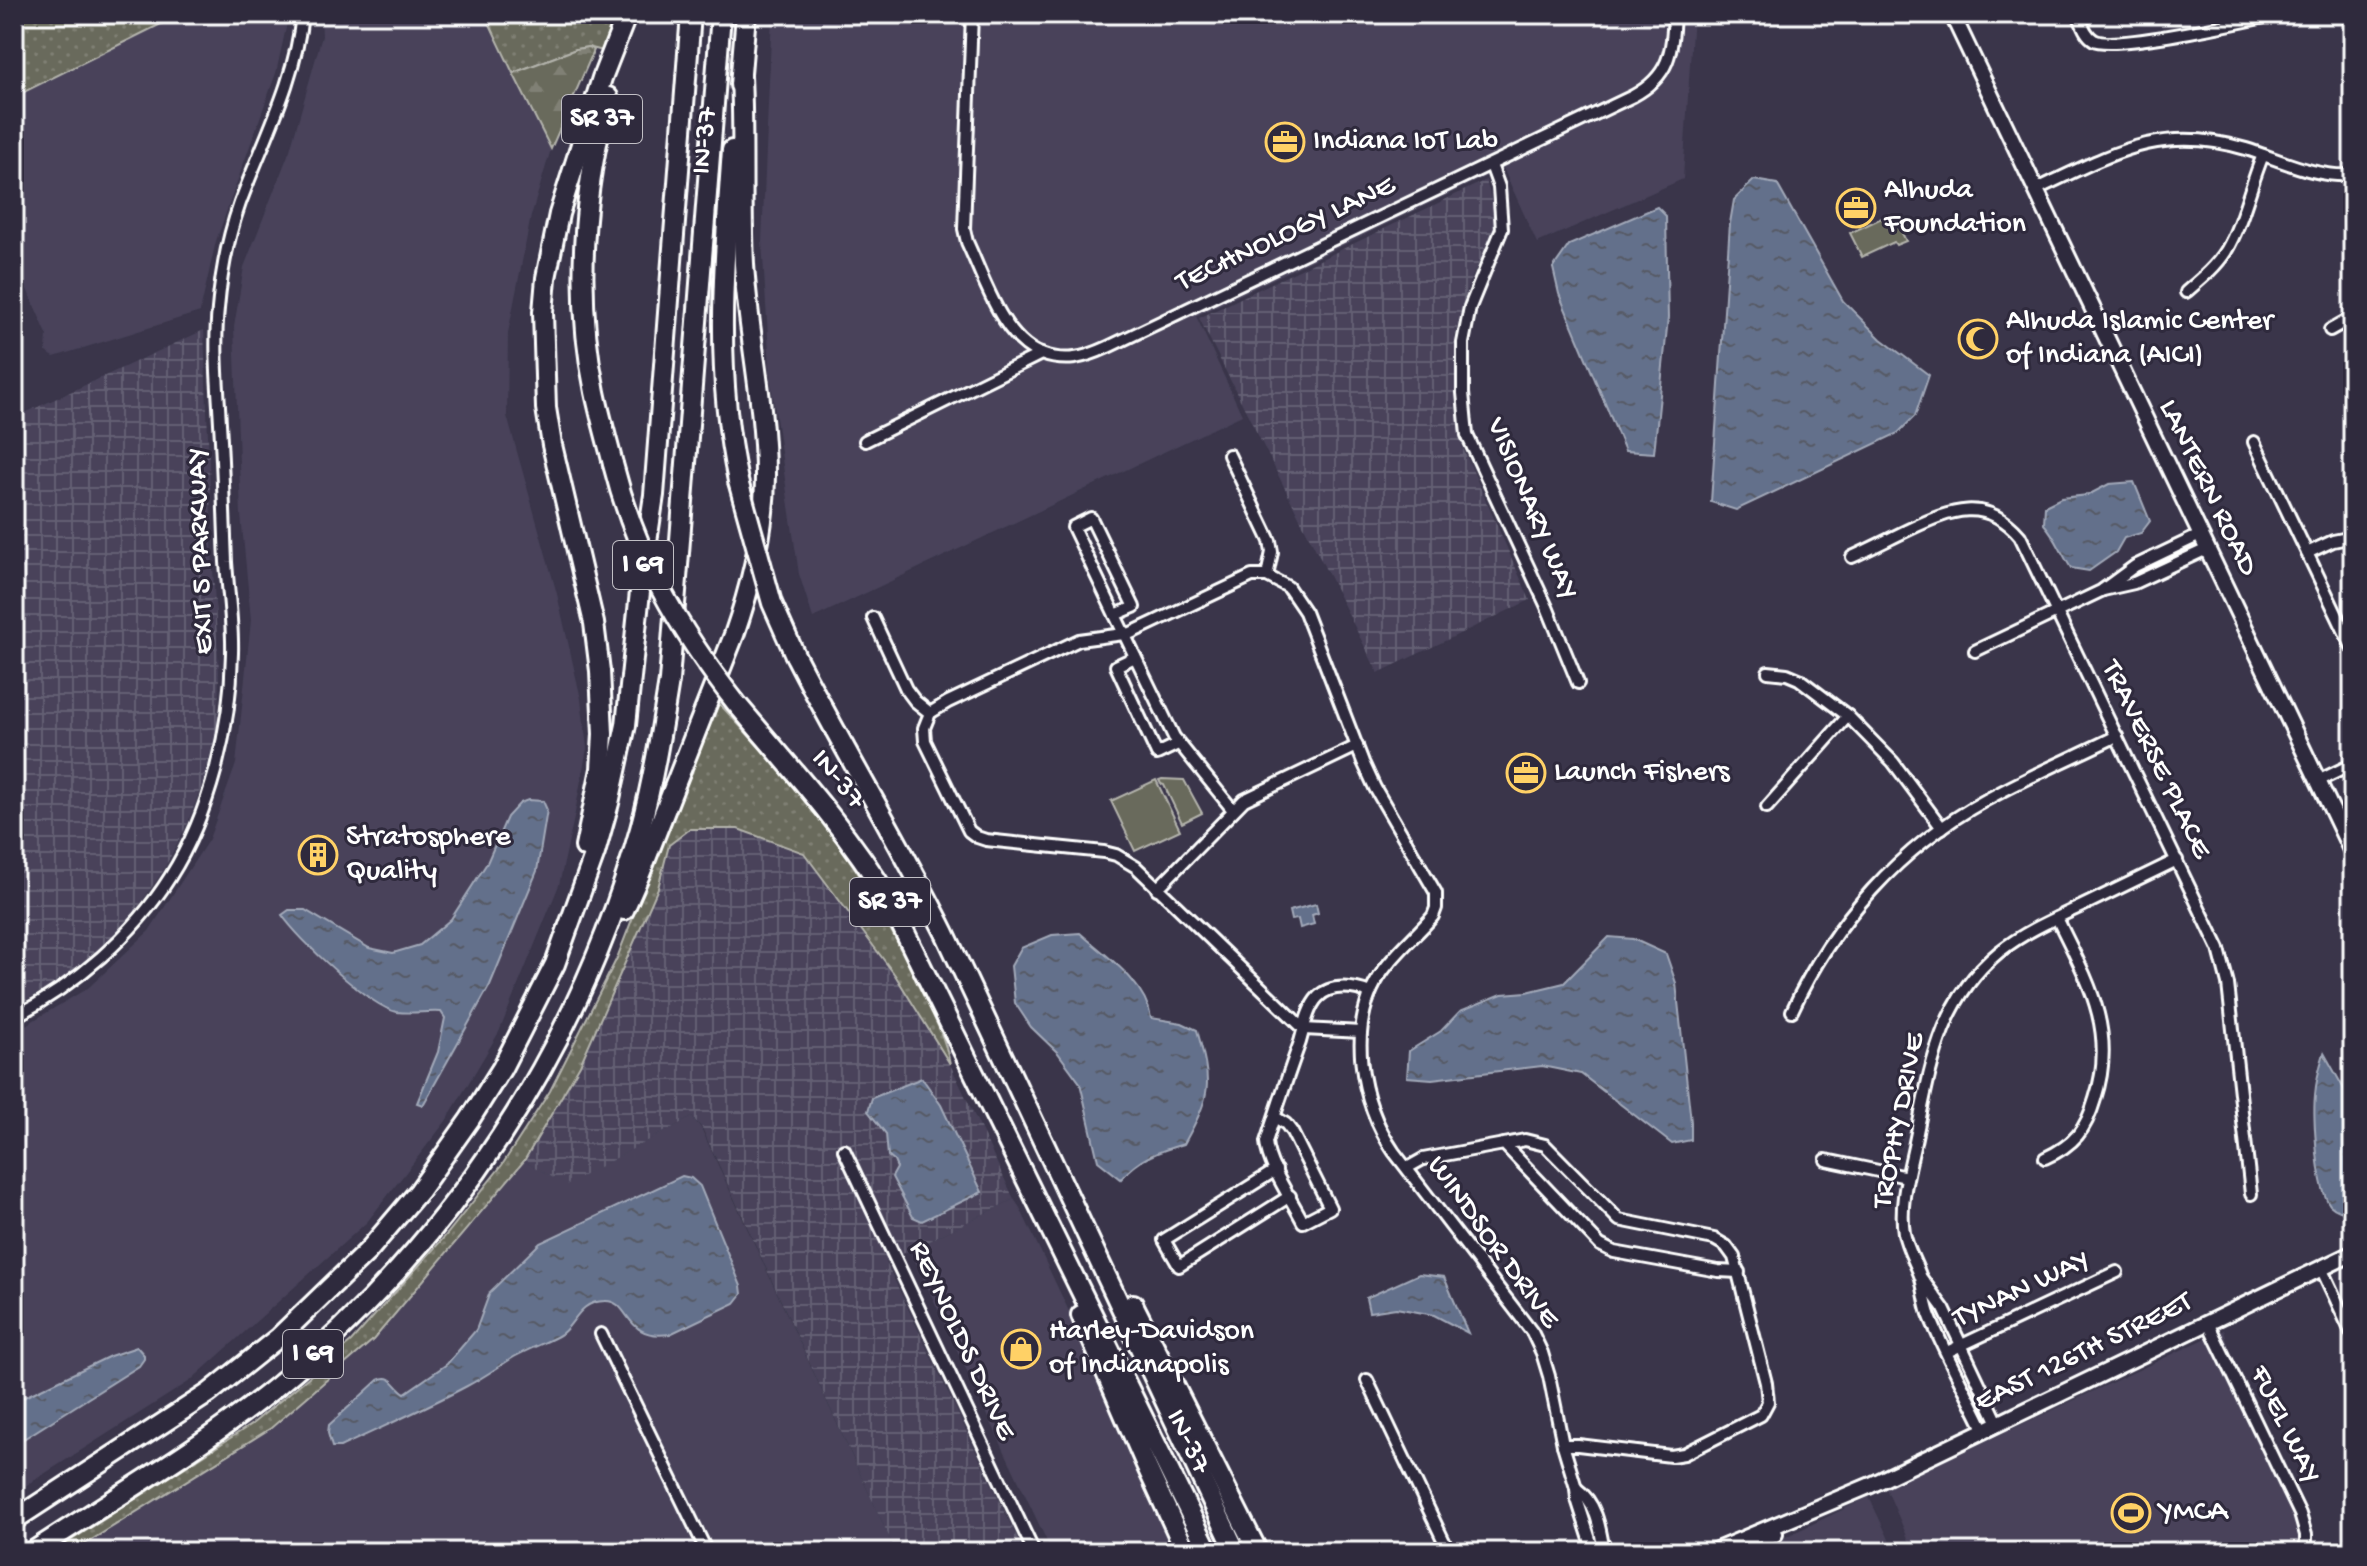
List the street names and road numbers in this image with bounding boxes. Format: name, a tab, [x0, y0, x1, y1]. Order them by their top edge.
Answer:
road number: SR 37	[562, 95, 642, 143]
street label: IN-37	[685, 104, 727, 176]
street label: TECHNOLOGY LANE	[1169, 168, 1402, 302]
street label: LANTERN ROAD	[2149, 394, 2265, 582]
street label: VISIONARY WAY	[1477, 412, 1585, 605]
street label: EXIT 5 PARKWAY	[181, 447, 223, 655]
road number: I 69	[613, 541, 673, 589]
street label: TRAVERSE PLACE	[2091, 653, 2219, 866]
street label: IN-37	[802, 743, 873, 818]
road number: SR 37	[850, 878, 930, 926]
street label: TROPHY DRIVE	[1865, 1029, 1934, 1214]
street label: WINDSOR DRIVE	[1418, 1150, 1567, 1337]
street label: REYNOLDS DRIVE	[900, 1236, 1023, 1447]
street label: TYNAN WAY	[1946, 1243, 2096, 1338]
street label: EAST 126TH STREET	[1970, 1285, 2199, 1421]
road number: I 69	[283, 1330, 343, 1378]
street label: FUEL WAY	[2240, 1360, 2327, 1490]
street label: IN-37	[1157, 1404, 1218, 1481]

